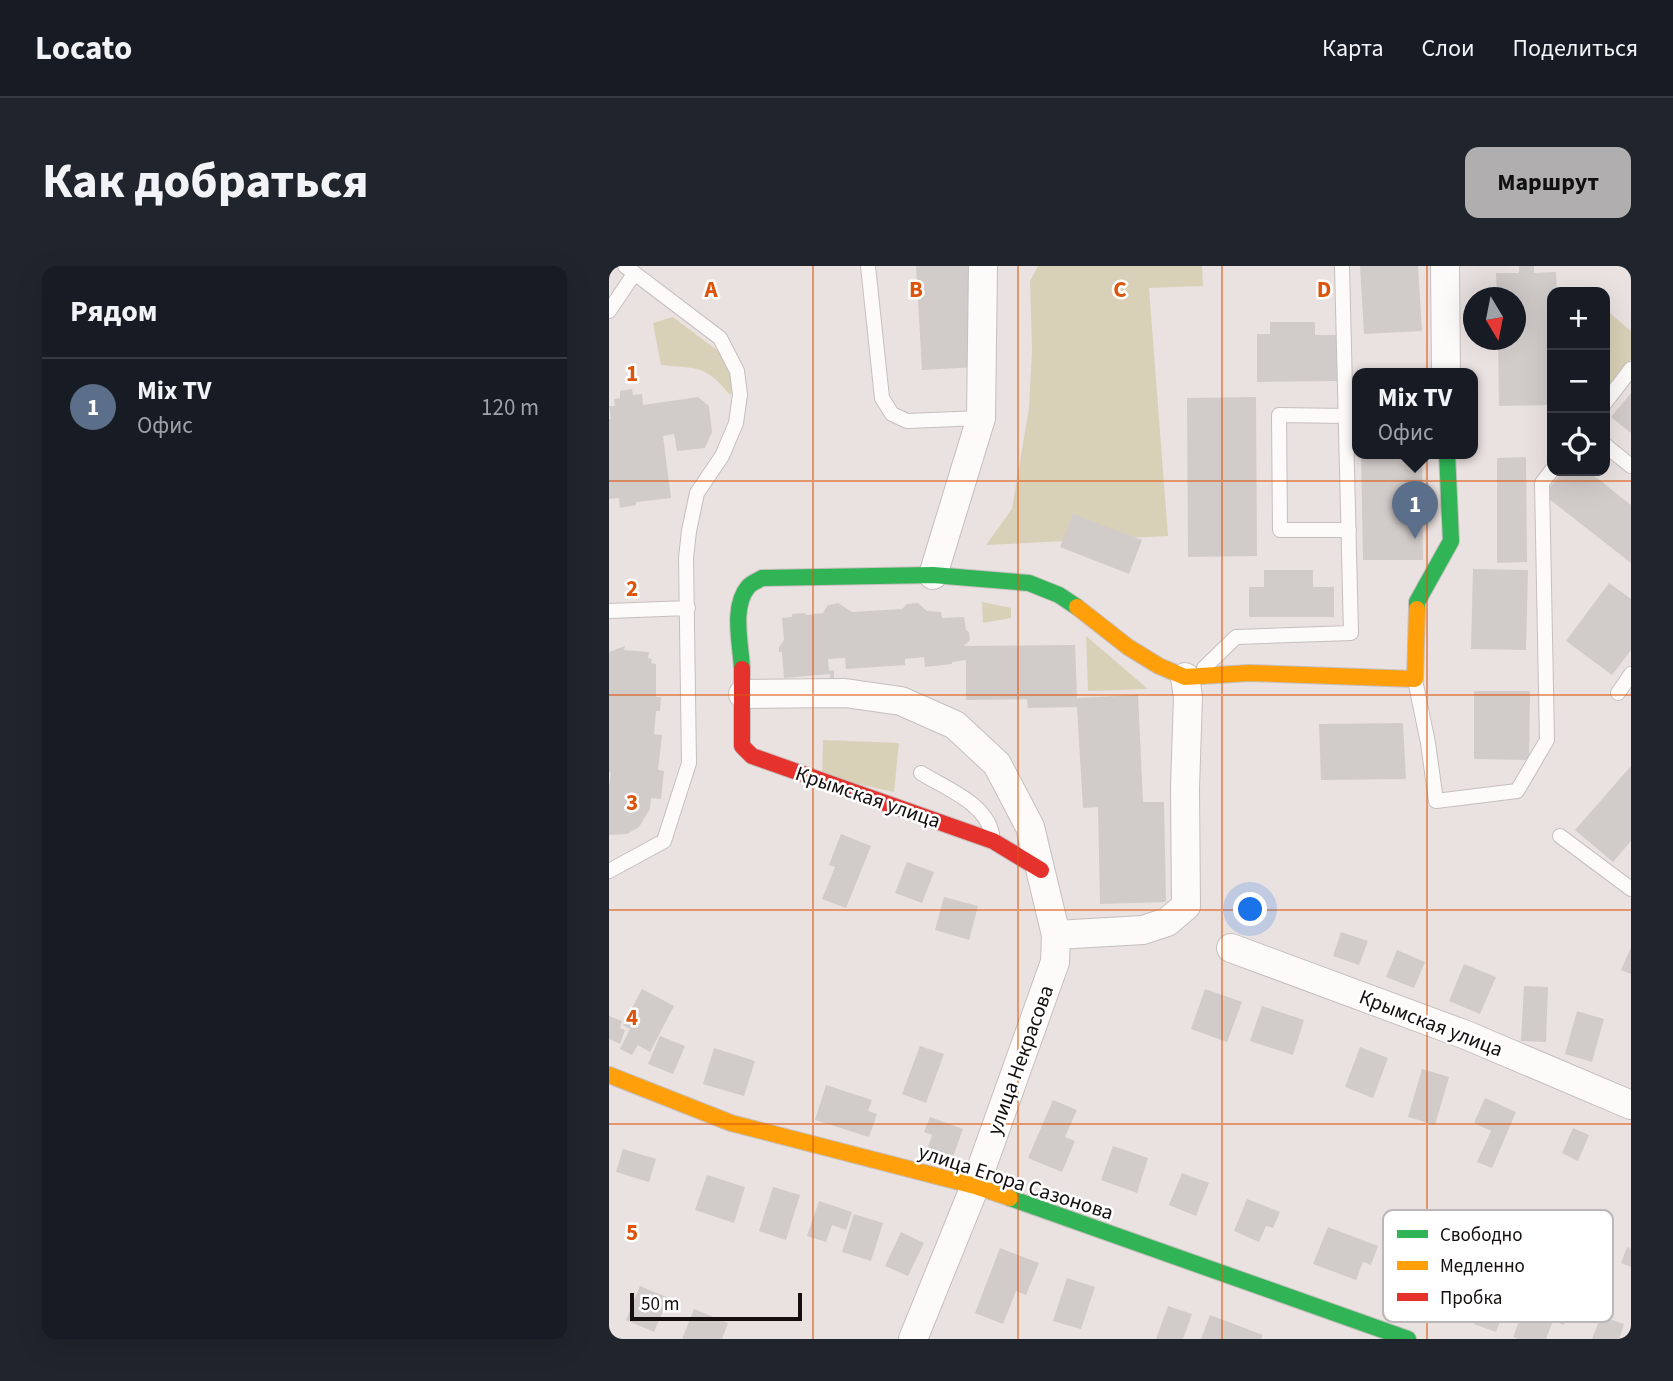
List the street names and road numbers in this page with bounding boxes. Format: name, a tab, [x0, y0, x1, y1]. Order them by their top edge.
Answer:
street label: Крымская улица	[791, 758, 945, 836]
street label: улица Некрасова	[979, 981, 1061, 1139]
street label: Крымская улица	[1355, 982, 1507, 1064]
street label: улица Егора Сазонова	[915, 1136, 1117, 1228]

